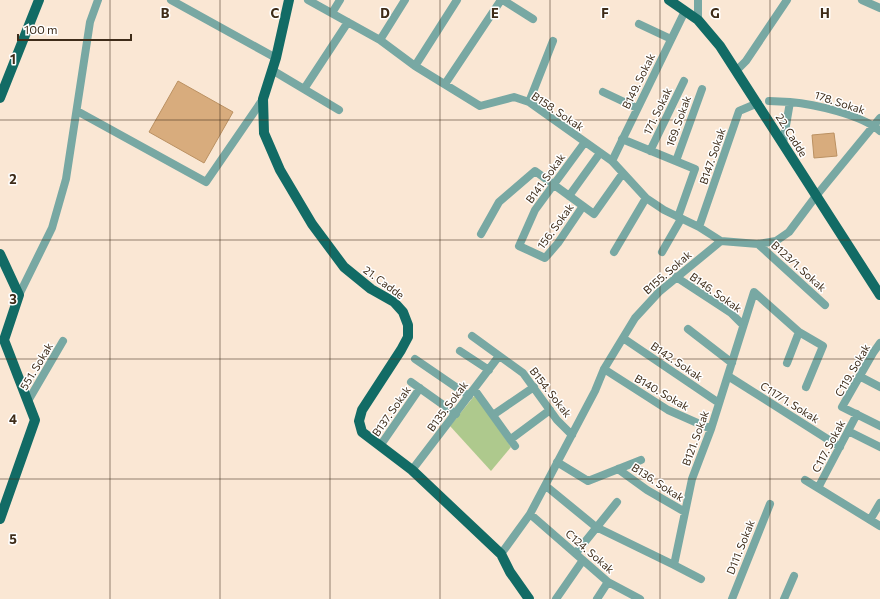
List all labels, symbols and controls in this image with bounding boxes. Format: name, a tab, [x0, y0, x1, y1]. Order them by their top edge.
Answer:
text: B	[161, 5, 170, 21]
text: C	[271, 5, 280, 21]
text: D	[380, 5, 390, 21]
text: E	[491, 5, 499, 21]
text: F	[601, 5, 609, 21]
text: G	[710, 5, 720, 21]
text: H	[820, 5, 830, 21]
scale bar	[18, 16, 131, 42]
text: 100 m	[24, 22, 58, 36]
text: 1	[10, 51, 16, 67]
street label: B149. Sokak	[619, 51, 657, 111]
street label: 171. Sokak	[640, 85, 674, 137]
street label: 178. Sokak	[813, 88, 867, 116]
street label: B158. Sokak	[529, 89, 587, 133]
street label: 169. Sokak	[663, 94, 693, 148]
street label: 22. Cadde	[774, 111, 811, 159]
street label: B147. Sokak	[696, 126, 728, 186]
street label: B141. Sokak	[523, 151, 567, 205]
text: 2	[9, 171, 17, 187]
street label: 156. Sokak	[534, 201, 576, 251]
street label: B123/1. Sokak	[769, 238, 829, 294]
street label: B155. Sokak	[640, 248, 694, 296]
street label: 21. Cadde	[361, 263, 407, 301]
street label: B146. Sokak	[688, 269, 744, 315]
text: 3	[9, 291, 17, 307]
street label: B142. Sokak	[649, 339, 705, 383]
street label: 551. Sokak	[17, 340, 55, 392]
street label: C119. Sokak	[832, 341, 872, 399]
street label: B154. Sokak	[527, 364, 575, 420]
street label: B140. Sokak	[632, 371, 692, 413]
street label: B135. Sokak	[424, 378, 470, 434]
street label: C117/1. Sokak	[758, 379, 822, 425]
street label: B137. Sokak	[369, 383, 413, 439]
street label: B121. Sokak	[679, 408, 711, 467]
text: 4	[9, 411, 17, 427]
street label: C117. Sokak	[809, 418, 847, 474]
street label: B136. Sokak	[629, 460, 687, 504]
street label: D111. Sokak	[723, 518, 757, 576]
street label: C124. Sokak	[563, 526, 617, 576]
text: 5	[9, 531, 17, 547]

